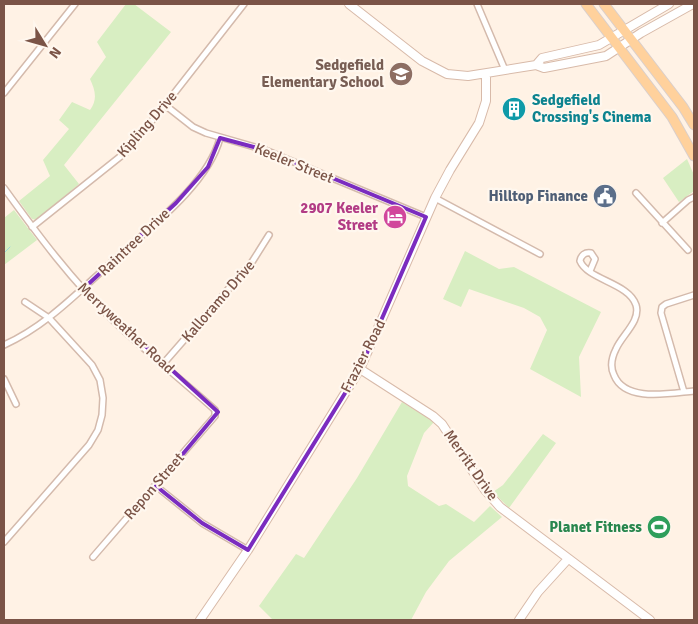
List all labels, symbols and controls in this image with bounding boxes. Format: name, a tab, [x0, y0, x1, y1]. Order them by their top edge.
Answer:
north arrow	[20, 20, 70, 70]
text: N	[45, 44, 65, 62]
place label: Sedgefield Elementary School	[261, 56, 384, 91]
school or university icon: Sedgefield Elementary School	[388, 61, 414, 87]
street label: Kipling Drive	[113, 87, 181, 161]
place label: Sedgefield Crossing's Cinema	[532, 91, 652, 126]
building icon: Sedgefield Crossing's Cinema	[501, 96, 527, 122]
street label: Keeler Street	[252, 139, 336, 187]
public building icon: Hilltop Finance	[592, 183, 618, 209]
place label: Hilltop Finance	[488, 187, 588, 205]
place label: 2907 Keeler Street	[300, 199, 378, 234]
street label: Raintree Drive	[95, 204, 173, 280]
hotel icon: 2907 Keeler Street	[382, 204, 408, 230]
street label: Kalloramo Drive	[178, 256, 258, 346]
street label: Merryweather Road	[74, 279, 178, 377]
street label: Frazier Road	[337, 316, 389, 396]
street label: Merritt Drive	[440, 426, 502, 504]
street label: Repon Street	[120, 449, 188, 523]
sports icon: Planet Fitness	[646, 514, 672, 540]
place label: Planet Fitness	[549, 518, 642, 536]

